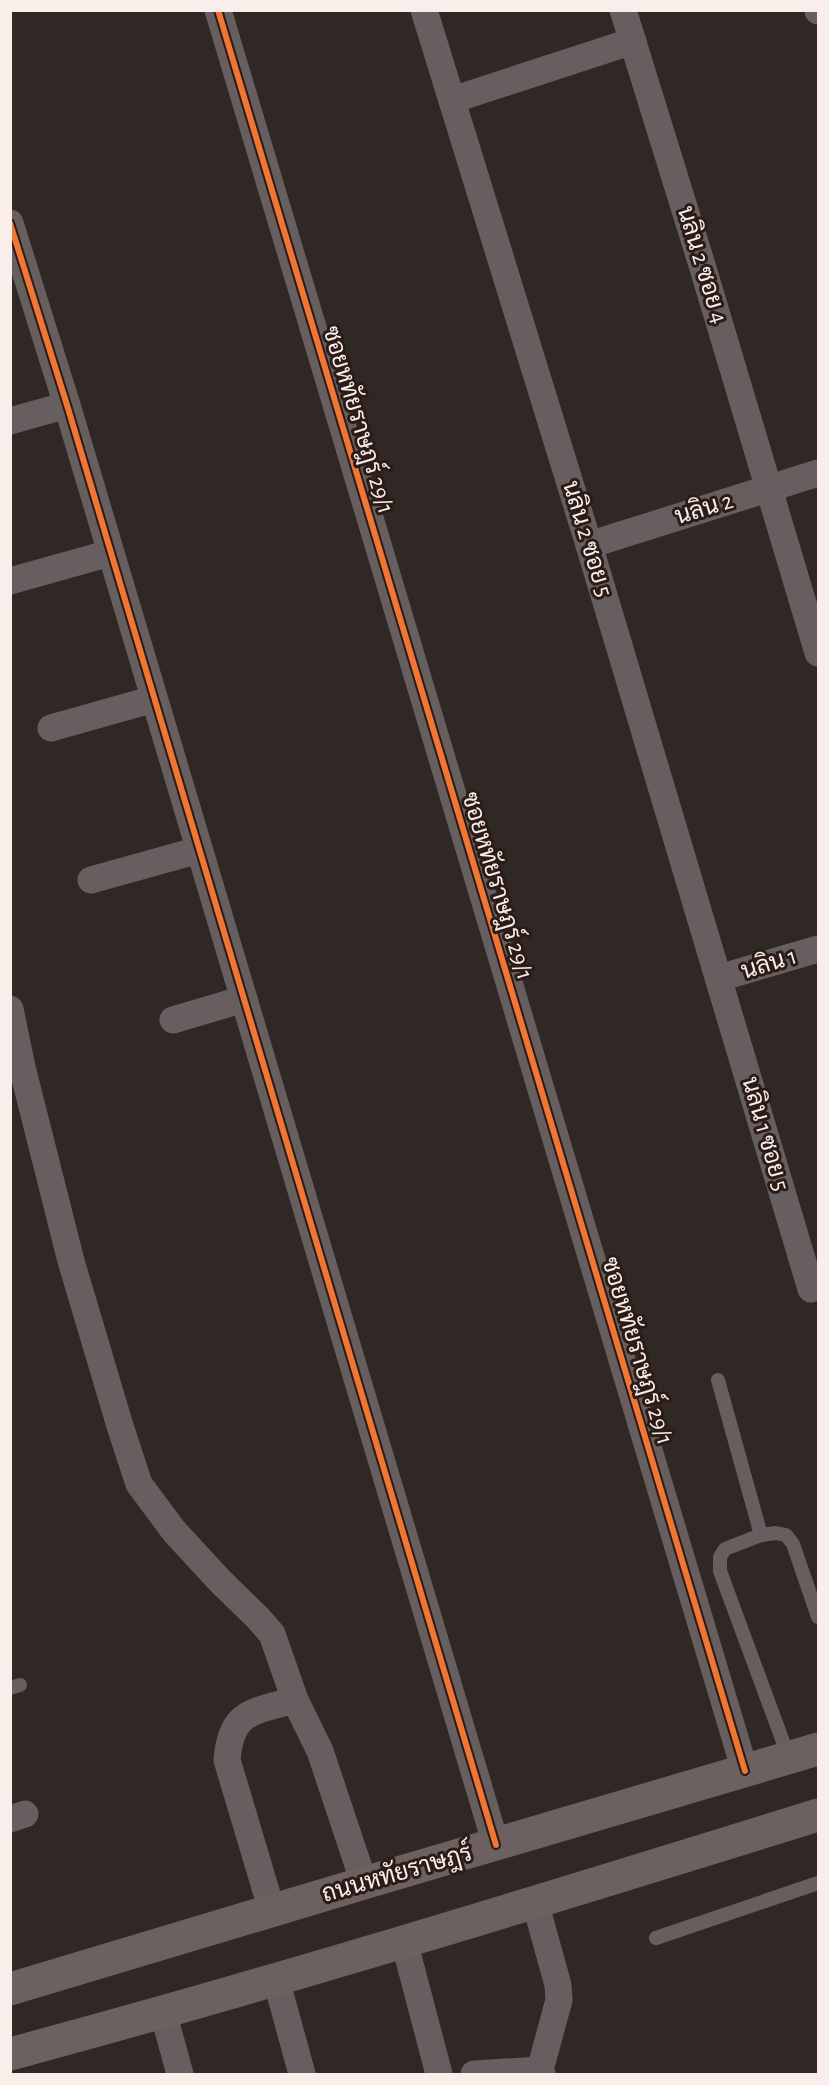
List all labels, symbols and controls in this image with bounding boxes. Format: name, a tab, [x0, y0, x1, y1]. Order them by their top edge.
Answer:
street label: นลิน 2 ซอย 4	[673, 203, 734, 327]
street label: ซอยหทัยราษฎร์ 29/1	[315, 322, 403, 517]
street label: นลิน 2 ซอย 5	[558, 477, 619, 600]
street label: นลิน 2	[671, 486, 736, 529]
street label: ซอยหทัยราษฎร์ 29/1	[454, 788, 542, 983]
street label: นลิน 1	[737, 941, 800, 984]
street label: นลิน 1 ซอย 5	[737, 1074, 796, 1194]
street label: ซอยหทัยราษฎร์ 29/1	[594, 1253, 682, 1448]
street label: ถนนหทัยราษฎร์	[318, 1836, 476, 1910]

